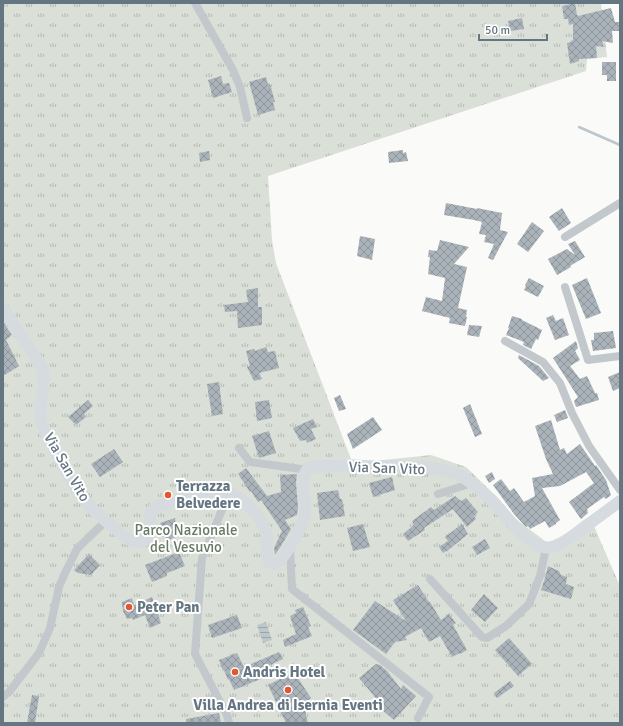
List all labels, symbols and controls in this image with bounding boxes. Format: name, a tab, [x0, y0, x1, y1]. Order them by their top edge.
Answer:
scale bar	[479, 16, 547, 42]
text: 50 m	[485, 23, 510, 38]
street label: Via San Vito	[40, 429, 94, 505]
street label: Via San Vito	[348, 458, 426, 478]
place label: Terrazza Belvedere	[176, 477, 240, 512]
marker: Terrazza Belvedere	[163, 490, 173, 500]
park label: Parco Nazionale del Vesuvio	[134, 521, 238, 556]
place label: Peter Pan	[137, 598, 200, 616]
marker: Peter Pan	[124, 602, 134, 612]
place label: Andris Hotel	[243, 663, 326, 681]
marker: Andris Hotel	[230, 667, 240, 677]
marker: Villa Andrea di Isernia Eventi	[283, 685, 293, 695]
place label: Villa Andrea di Isernia Eventi	[193, 696, 383, 714]

